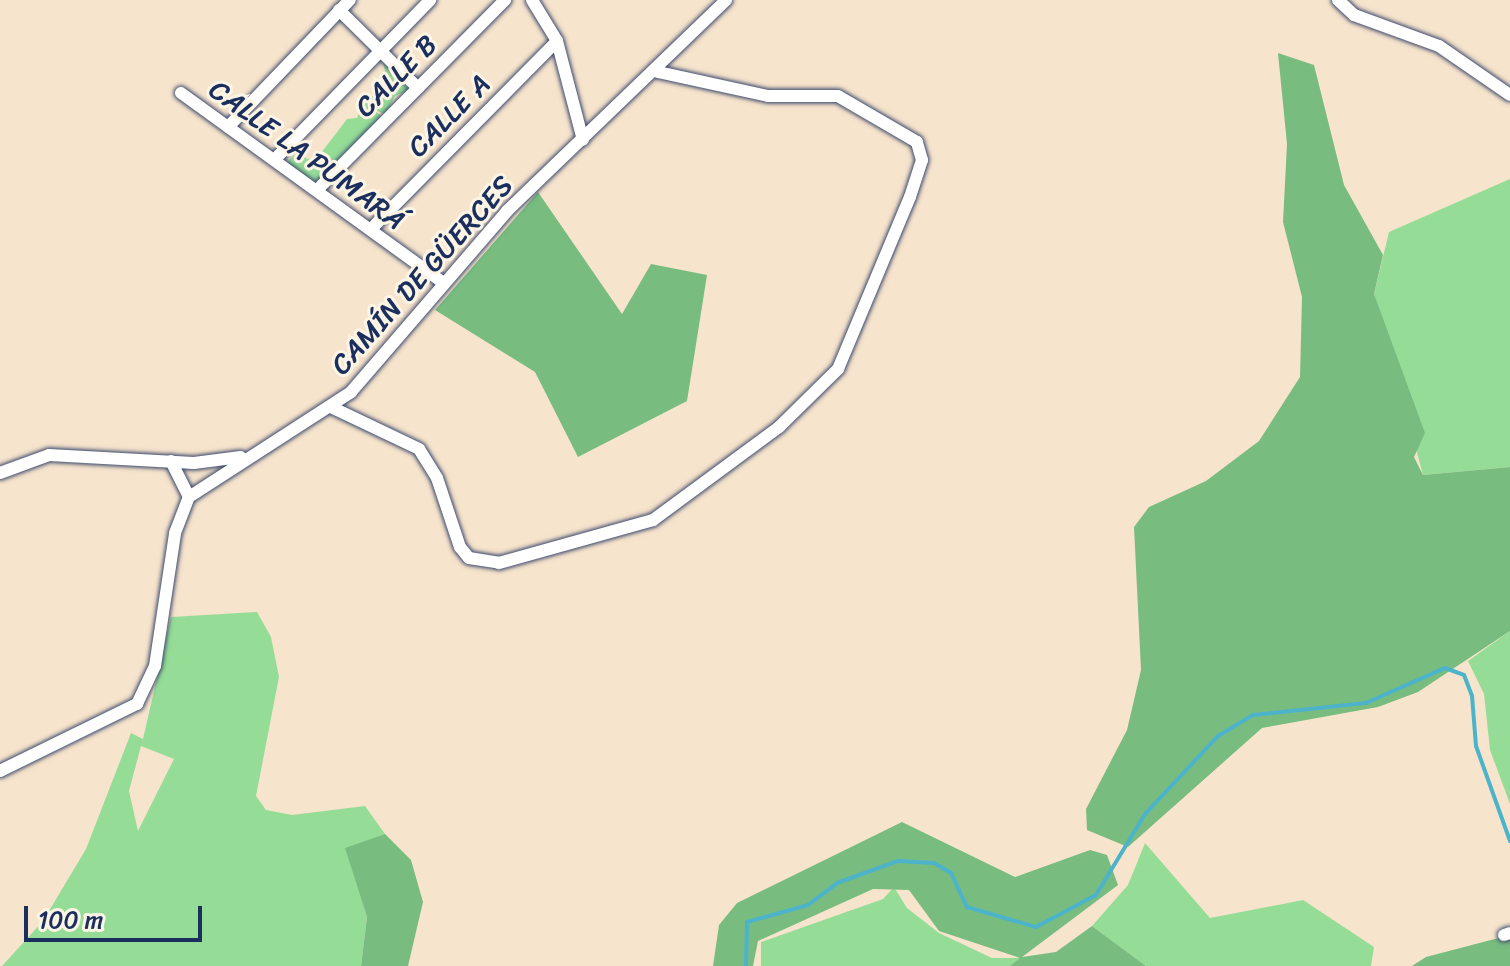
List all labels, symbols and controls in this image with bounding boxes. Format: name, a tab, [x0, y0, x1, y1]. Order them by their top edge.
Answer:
street label: CALLE B	[348, 28, 444, 124]
street label: CALLE A	[401, 68, 497, 164]
street label: CALLE LA PUMARÁ	[202, 72, 412, 238]
street label: CAMÍN DE GÜERCES	[324, 169, 520, 381]
scale bar	[28, 890, 206, 940]
text: 100 m	[38, 899, 103, 941]

